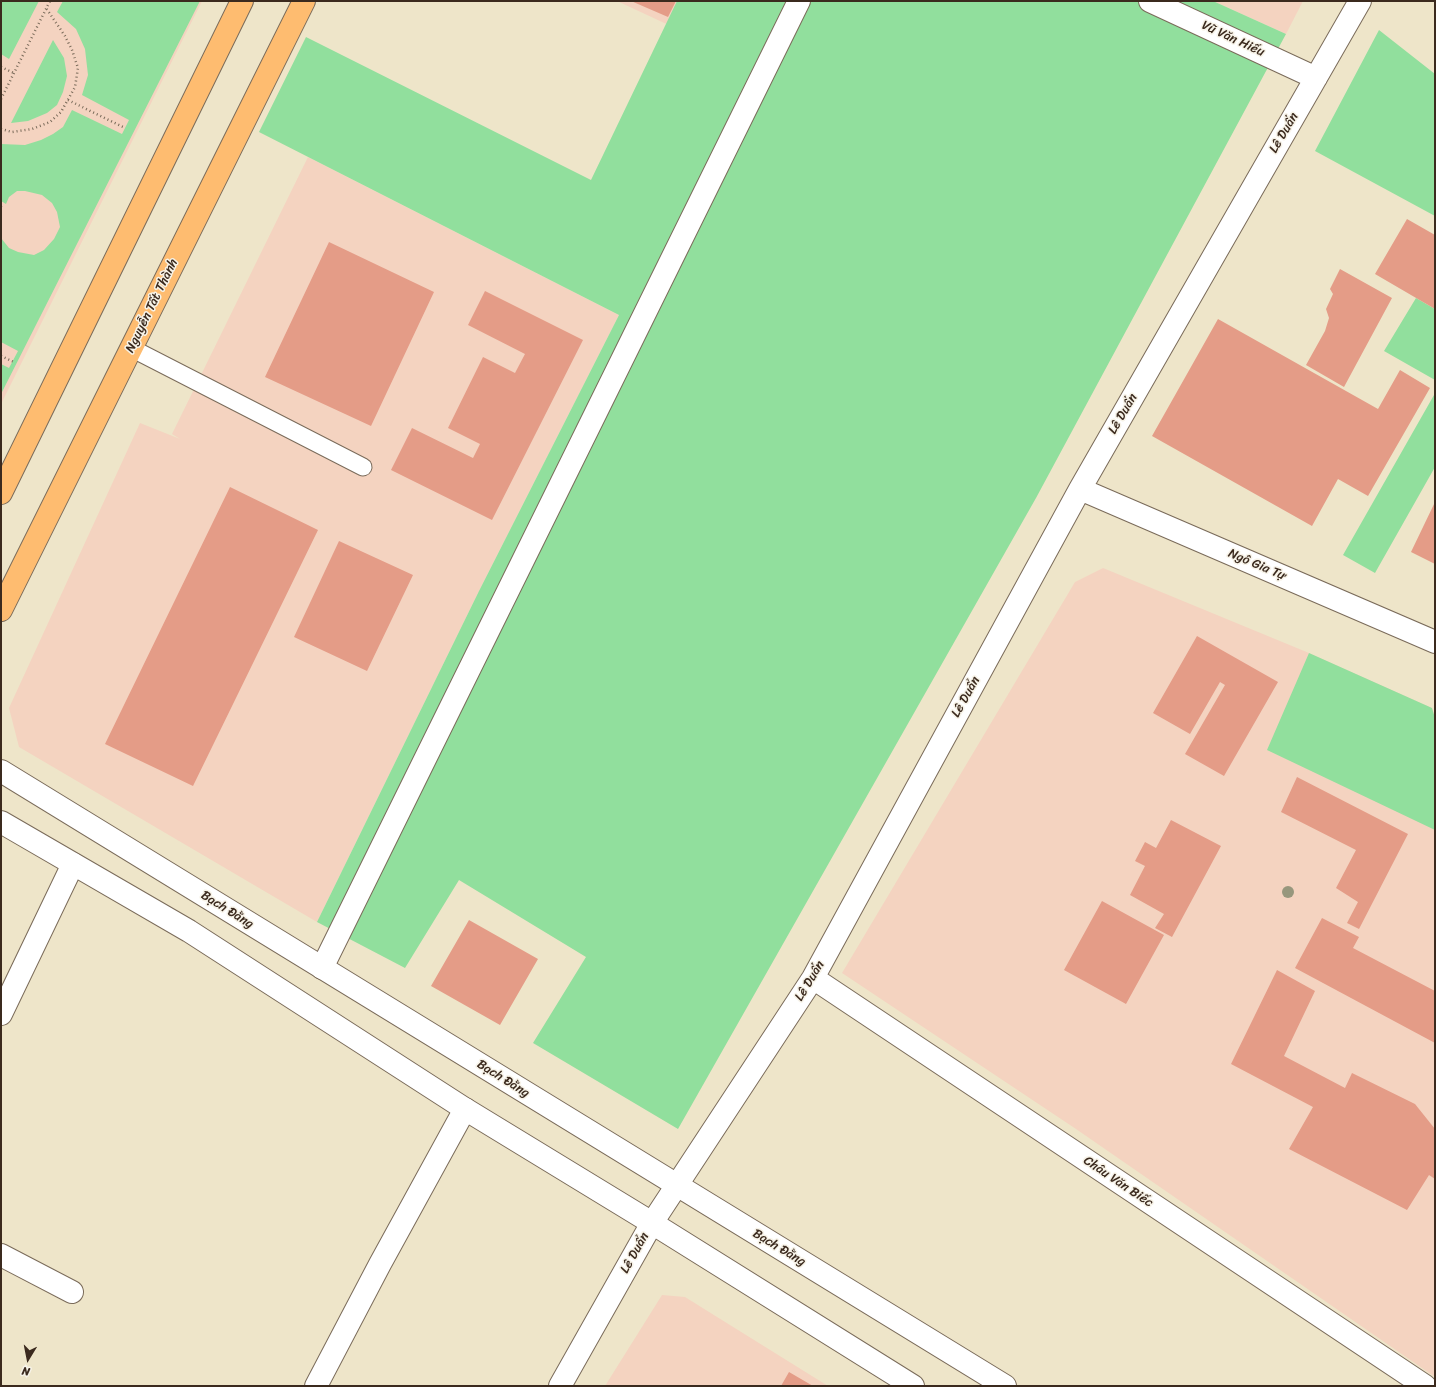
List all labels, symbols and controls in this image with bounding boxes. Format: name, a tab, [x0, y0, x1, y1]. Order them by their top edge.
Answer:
street label: Vũ Văn Hiếu	[1199, 18, 1267, 60]
street label: Lê Duẩn	[1266, 110, 1302, 156]
street label: Nguyễn Tất Thành	[123, 257, 181, 355]
street label: Lê Duẩn	[1105, 391, 1141, 437]
street label: Ngô Gia Tự	[1226, 546, 1288, 584]
street label: Lê Duẩn	[948, 674, 984, 720]
street label: Bạch Đằng	[198, 888, 256, 932]
street label: Lê Duẩn	[792, 958, 828, 1004]
street label: Bạch Đằng	[474, 1057, 532, 1101]
street label: Châu Văn Biếc	[1080, 1153, 1156, 1211]
street label: Bạch Đằng	[750, 1226, 808, 1270]
street label: Lê Duẩn	[617, 1230, 653, 1276]
north arrow	[8, 1339, 48, 1379]
text: N	[20, 1361, 31, 1381]

